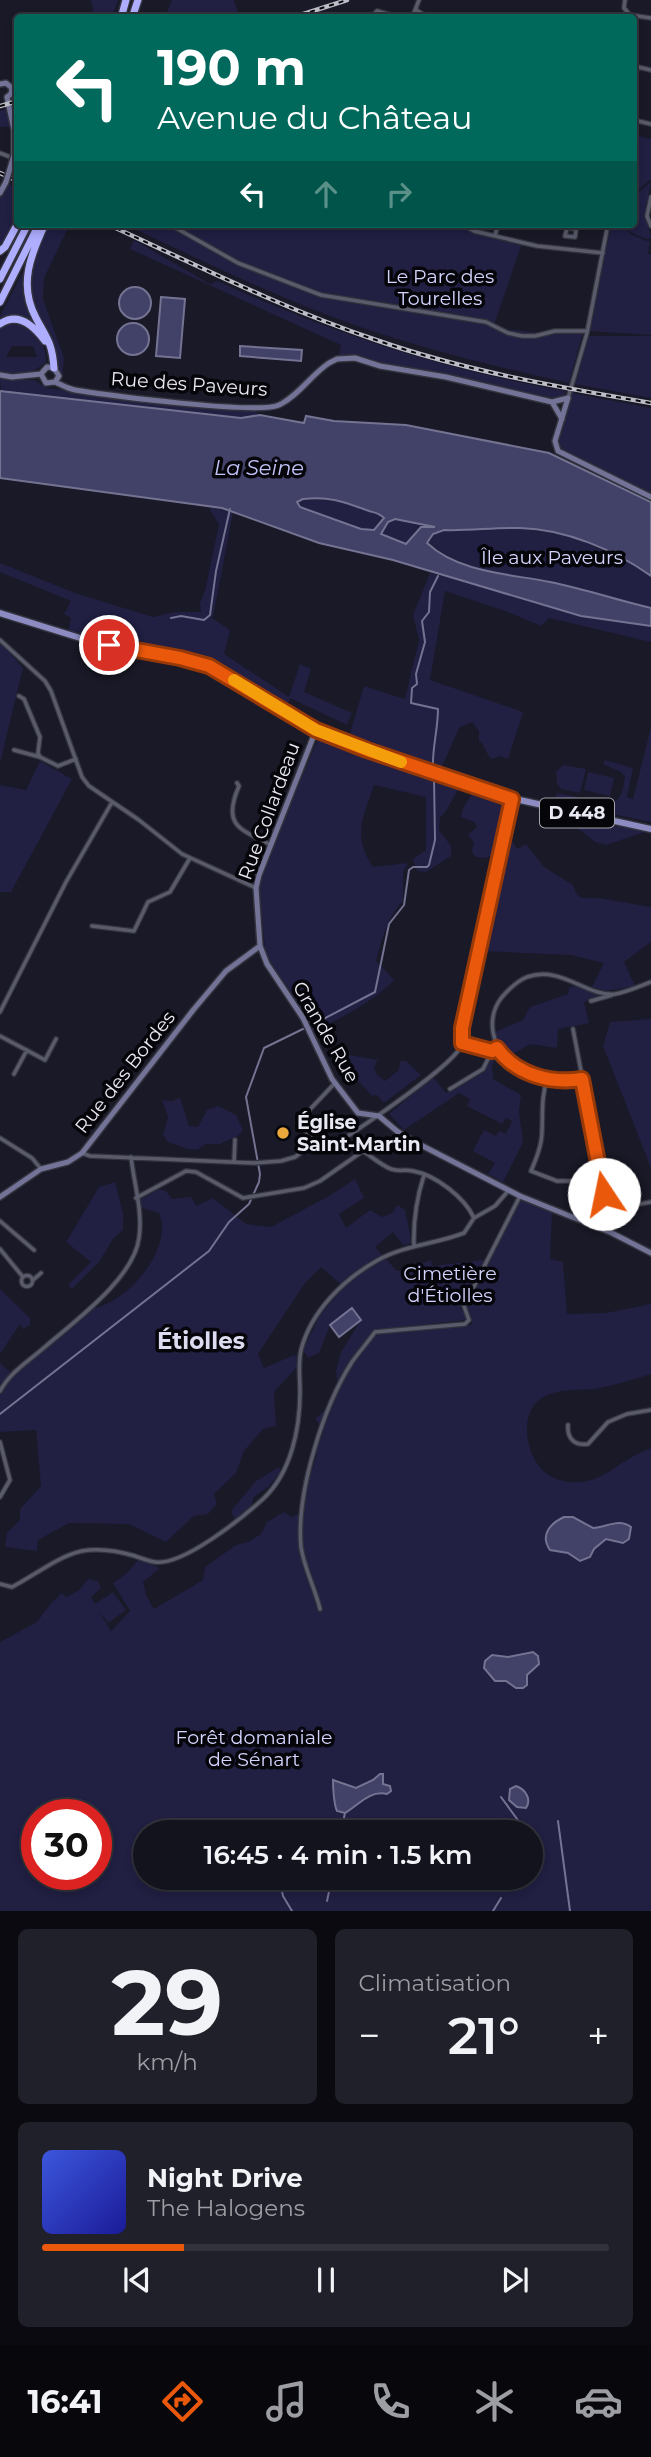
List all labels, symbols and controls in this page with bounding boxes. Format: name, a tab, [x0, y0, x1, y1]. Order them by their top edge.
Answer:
text: 190 m	[157, 38, 306, 97]
icon: left	[42, 42, 133, 133]
text: Avenue du Château	[157, 98, 473, 137]
icon: left	[234, 175, 272, 213]
icon: ahead	[307, 175, 345, 213]
icon: right	[380, 175, 418, 213]
park label: Le Parc des Tourelles	[386, 265, 494, 310]
street label: Rue des Paveurs	[110, 367, 268, 401]
water label: La Seine	[214, 455, 304, 480]
park label: Île aux Paveurs	[480, 546, 623, 569]
pin	[79, 615, 139, 675]
icon: arrive	[90, 626, 128, 664]
street label: Rue Collardeau	[233, 739, 305, 883]
road number: D 448	[540, 798, 614, 828]
street label: Grande Rue	[288, 977, 364, 1087]
street label: Rue des Bordes	[70, 1006, 180, 1138]
place label: Église Saint-Martin	[297, 1111, 421, 1156]
marker: Église Saint-Martin	[275, 1125, 291, 1141]
position arrow	[567, 1157, 641, 1231]
park label: Cimetière d'Étiolles	[403, 1262, 497, 1307]
district label: Étiolles	[157, 1327, 245, 1355]
park label: Forêt domaniale de Sénart	[175, 1726, 333, 1771]
speed limit sign: 30	[21, 1799, 112, 1890]
text: 16:45 · 4 min · 1.5 km	[204, 1839, 472, 1871]
text: 29	[111, 1947, 223, 2058]
text: Climatisation	[359, 1969, 511, 1997]
text: 21°	[448, 2004, 520, 2067]
text: −	[359, 2012, 380, 2059]
text: +	[587, 2012, 609, 2059]
text: km/h	[137, 2048, 198, 2076]
text: Night Drive	[147, 2162, 303, 2194]
text: The Halogens	[147, 2194, 305, 2222]
icon: previous	[118, 2261, 156, 2299]
icon: pause	[307, 2261, 345, 2299]
icon: next	[496, 2261, 534, 2299]
icon: directions	[158, 2377, 207, 2426]
icon: music	[262, 2377, 311, 2426]
icon: phone	[366, 2377, 415, 2426]
icon: climate	[470, 2377, 519, 2426]
icon: car	[574, 2377, 623, 2426]
text: 16:41	[28, 2382, 103, 2421]

